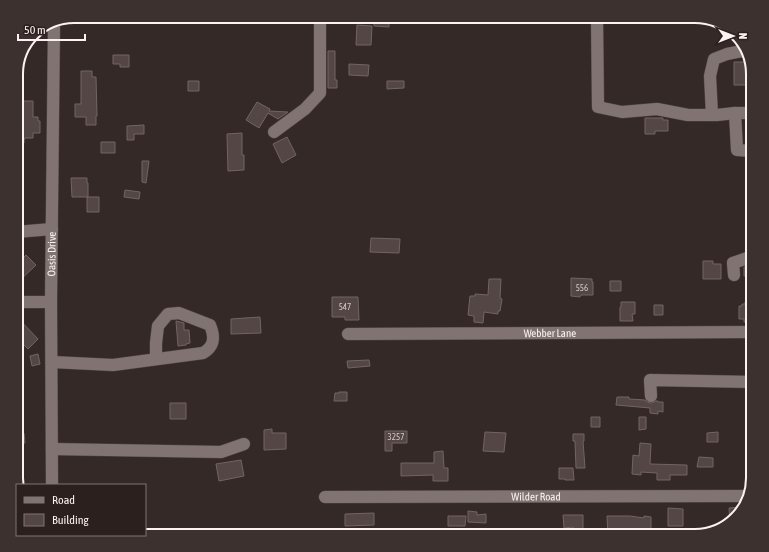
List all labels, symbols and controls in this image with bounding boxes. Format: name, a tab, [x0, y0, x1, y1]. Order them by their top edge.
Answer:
scale bar	[18, 16, 85, 42]
north arrow	[713, 16, 753, 56]
text: 50 m	[24, 23, 46, 37]
text: N	[737, 33, 749, 39]
street label: Oasis Drive	[45, 232, 58, 276]
house number: 556	[576, 283, 588, 293]
house number: 547	[339, 302, 351, 312]
street label: Webber Lane	[524, 327, 576, 339]
house number: 3257	[388, 432, 404, 442]
legend	[16, 484, 146, 536]
street label: Wilder Road	[511, 490, 561, 503]
text: Road	[52, 493, 75, 507]
text: Building	[52, 513, 90, 527]

